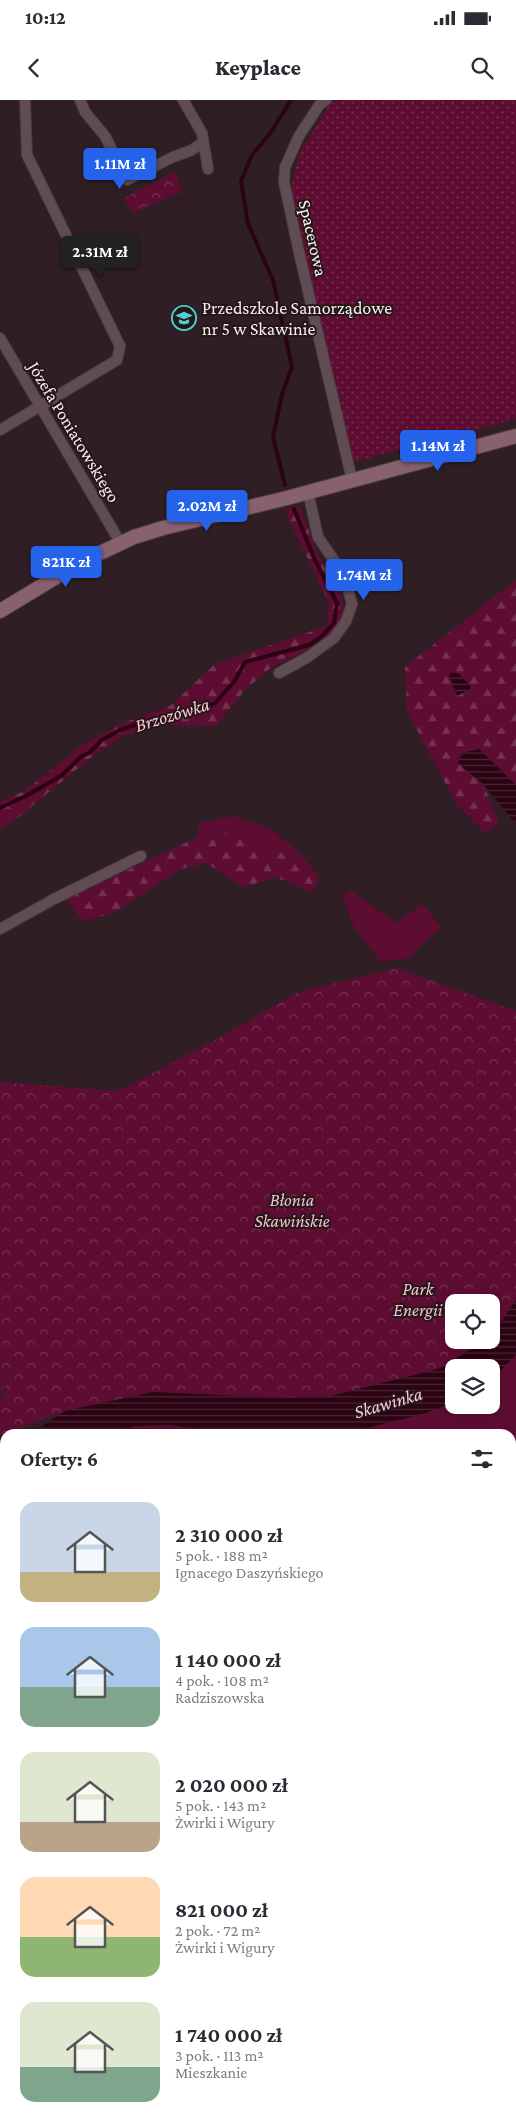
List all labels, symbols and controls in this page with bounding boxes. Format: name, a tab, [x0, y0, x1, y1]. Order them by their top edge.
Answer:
text: 10:12	[25, 7, 66, 28]
icon: back	[20, 54, 48, 82]
icon: search	[468, 54, 496, 82]
text: Keyplace	[215, 55, 301, 80]
pin: 1.11M zł	[68, 148, 172, 190]
text: 1.11M zł	[94, 155, 146, 172]
street label: Spacerowa	[295, 198, 331, 278]
pin: 2.31M zł	[48, 236, 152, 278]
text: 2.31M zł	[72, 243, 128, 260]
place label: Przedszkole Samorządowe nr 5 w Skawinie	[202, 298, 392, 339]
school or university icon: Przedszkole Samorządowe nr 5 w Skawinie	[171, 305, 197, 331]
street label: Józefa Poniatowskiego	[23, 356, 124, 506]
pin: 1.14M zł	[386, 430, 490, 472]
text: 1.14M zł	[411, 437, 465, 454]
pin: 2.02M zł	[155, 490, 259, 532]
text: 2.02M zł	[178, 497, 236, 514]
pin: 821K zł	[20, 546, 112, 588]
text: 821K zł	[42, 553, 90, 570]
pin: 1.74M zł	[312, 558, 416, 601]
text: 1.74M zł	[337, 566, 391, 583]
water label: Brzozówka	[132, 693, 212, 736]
park label: Błonia Skawińskie	[254, 1190, 330, 1231]
park label: Park Energii	[393, 1279, 443, 1320]
map controls	[445, 1294, 500, 1414]
button: locate	[445, 1294, 500, 1349]
button: layers	[445, 1359, 500, 1414]
water label: Skawinka	[352, 1383, 425, 1422]
icon: filters	[468, 1445, 496, 1473]
text: Oferty: 6	[20, 1447, 98, 1471]
icon: home	[60, 1522, 120, 1582]
text: 2 310 000 zł	[175, 1523, 283, 1547]
text: 5 pok. · 188 m²	[175, 1547, 268, 1564]
text: Ignacego Daszyńskiego	[175, 1564, 324, 1581]
icon: home	[60, 1647, 120, 1707]
text: 1 140 000 zł	[175, 1648, 281, 1672]
text: 4 pok. · 108 m²	[175, 1672, 269, 1689]
text: Radziszowska	[175, 1689, 264, 1706]
icon: home	[60, 1772, 120, 1832]
text: 2 020 000 zł	[175, 1773, 288, 1797]
text: 5 pok. · 143 m²	[175, 1797, 266, 1814]
text: Żwirki i Wigury	[175, 1814, 275, 1831]
icon: home	[60, 1897, 120, 1957]
text: 821 000 zł	[175, 1898, 268, 1922]
text: 2 pok. · 72 m²	[175, 1922, 260, 1939]
text: Żwirki i Wigury	[175, 1939, 275, 1956]
icon: home	[60, 2022, 120, 2082]
text: 1 740 000 zł	[175, 2023, 282, 2047]
text: 3 pok. · 113 m²	[175, 2047, 264, 2064]
text: Mieszkanie	[175, 2064, 247, 2081]

